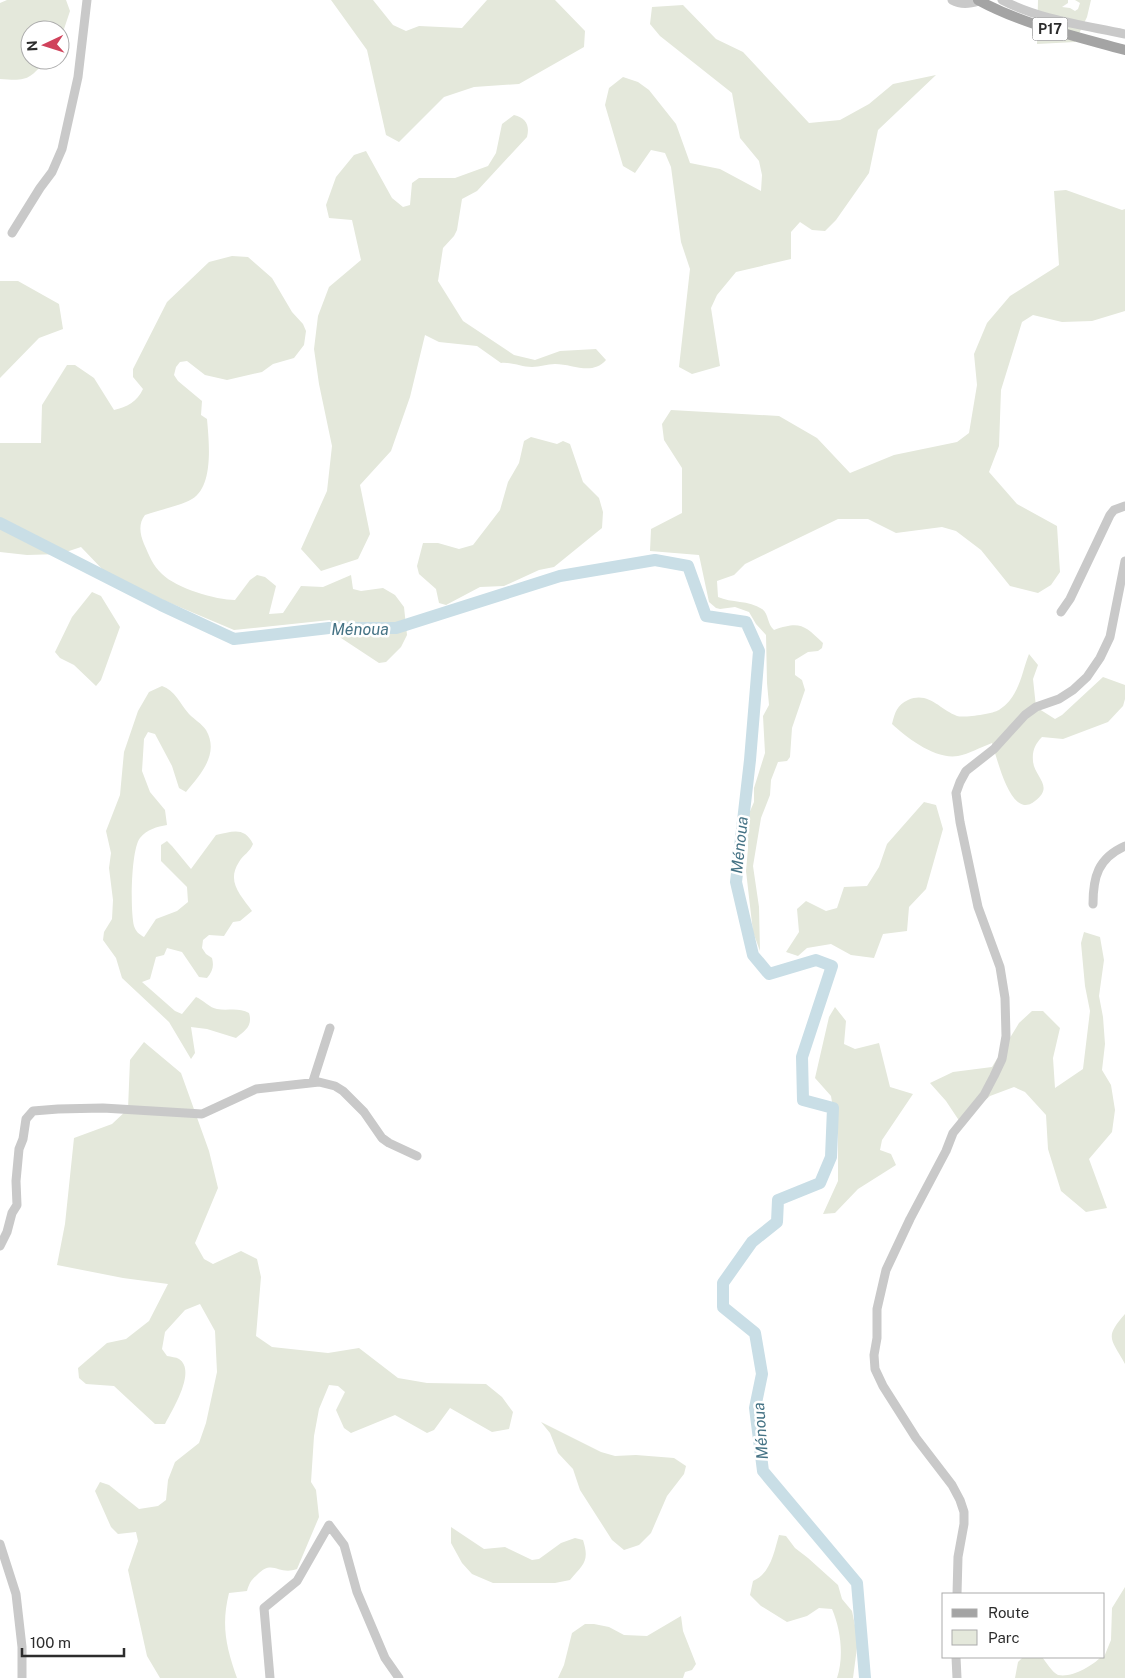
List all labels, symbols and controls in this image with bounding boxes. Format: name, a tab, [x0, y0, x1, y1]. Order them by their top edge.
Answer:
road number: P17	[1032, 18, 1068, 40]
north arrow	[20, 20, 70, 70]
text: N	[24, 40, 40, 52]
water label: Ménoua	[331, 620, 389, 639]
water label: Ménoua	[727, 816, 752, 875]
water label: Ménoua	[749, 1402, 772, 1460]
legend	[942, 1593, 1105, 1658]
text: Route	[988, 1604, 1029, 1621]
scale bar	[22, 1626, 125, 1658]
text: Parc	[988, 1629, 1020, 1646]
text: 100 m	[30, 1634, 71, 1651]

